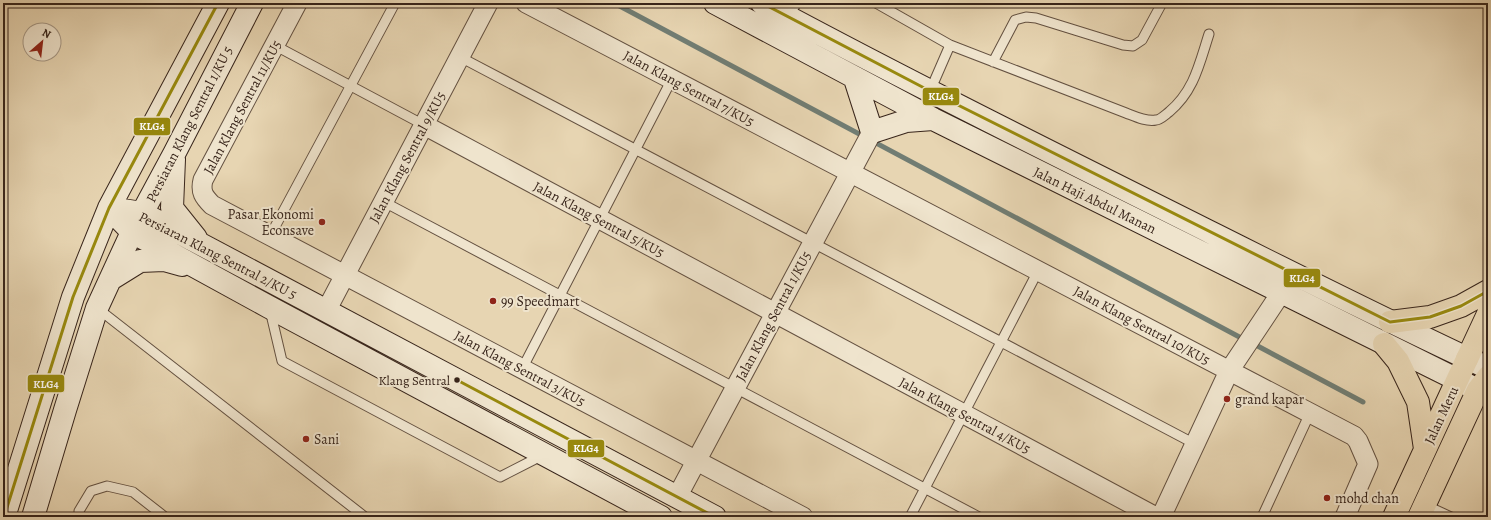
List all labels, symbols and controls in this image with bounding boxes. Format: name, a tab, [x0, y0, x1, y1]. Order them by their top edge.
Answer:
north arrow	[22, 22, 62, 62]
text: N	[39, 25, 54, 42]
street label: Jalan Klang Sentral 11/KU5	[199, 37, 286, 178]
street label: Persiaran Klang Sentral 1/KU 5	[142, 43, 237, 206]
street label: Jalan Klang Sentral 7/KU5	[620, 46, 758, 131]
line badge: KLG4	[922, 87, 960, 106]
street label: Jalan Klang Sentral 9/KU5	[365, 88, 450, 226]
text: KLG4	[928, 89, 954, 104]
line badge: KLG4	[133, 117, 171, 136]
text: KLG4	[139, 119, 165, 134]
street label: Jalan Haji Abdul Manan	[1030, 162, 1160, 239]
street label: Jalan Klang Sentral 5/KU5	[530, 177, 668, 262]
place label: Pasar Ekonomi Econsave	[228, 205, 314, 240]
street label: Persiaran Klang Sentral 2/KU 5	[135, 207, 300, 304]
marker: Pasar Ekonomi Econsave	[317, 217, 327, 227]
street label: Jalan Klang Sentral 1/KU5	[731, 248, 816, 385]
line badge: KLG4	[1283, 268, 1321, 288]
text: KLG4	[1289, 271, 1315, 286]
street label: Jalan Klang Sentral 10/KU5	[1070, 281, 1213, 370]
place label: 99 Speedmart	[501, 292, 580, 311]
marker: 99 Speedmart	[488, 296, 498, 306]
street label: Jalan Klang Sentral 3/KU5	[451, 326, 589, 411]
place label: Klang Sentral	[378, 372, 450, 389]
street label: Jalan Klang Sentral 4/KU5	[896, 373, 1034, 458]
line badge: KLG4	[27, 374, 65, 393]
marker: Klang Sentral	[452, 375, 462, 385]
text: KLG4	[33, 377, 59, 392]
street label: Jalan Meru	[1420, 383, 1463, 447]
place label: grand kapar	[1235, 390, 1305, 409]
marker: grand kapar	[1222, 394, 1232, 404]
place label: Sani	[314, 430, 339, 449]
marker: Sani	[301, 434, 311, 444]
line badge: KLG4	[567, 439, 605, 458]
text: KLG4	[573, 441, 599, 456]
place label: mohd chan	[1335, 489, 1399, 508]
marker: mohd chan	[1322, 493, 1332, 503]

